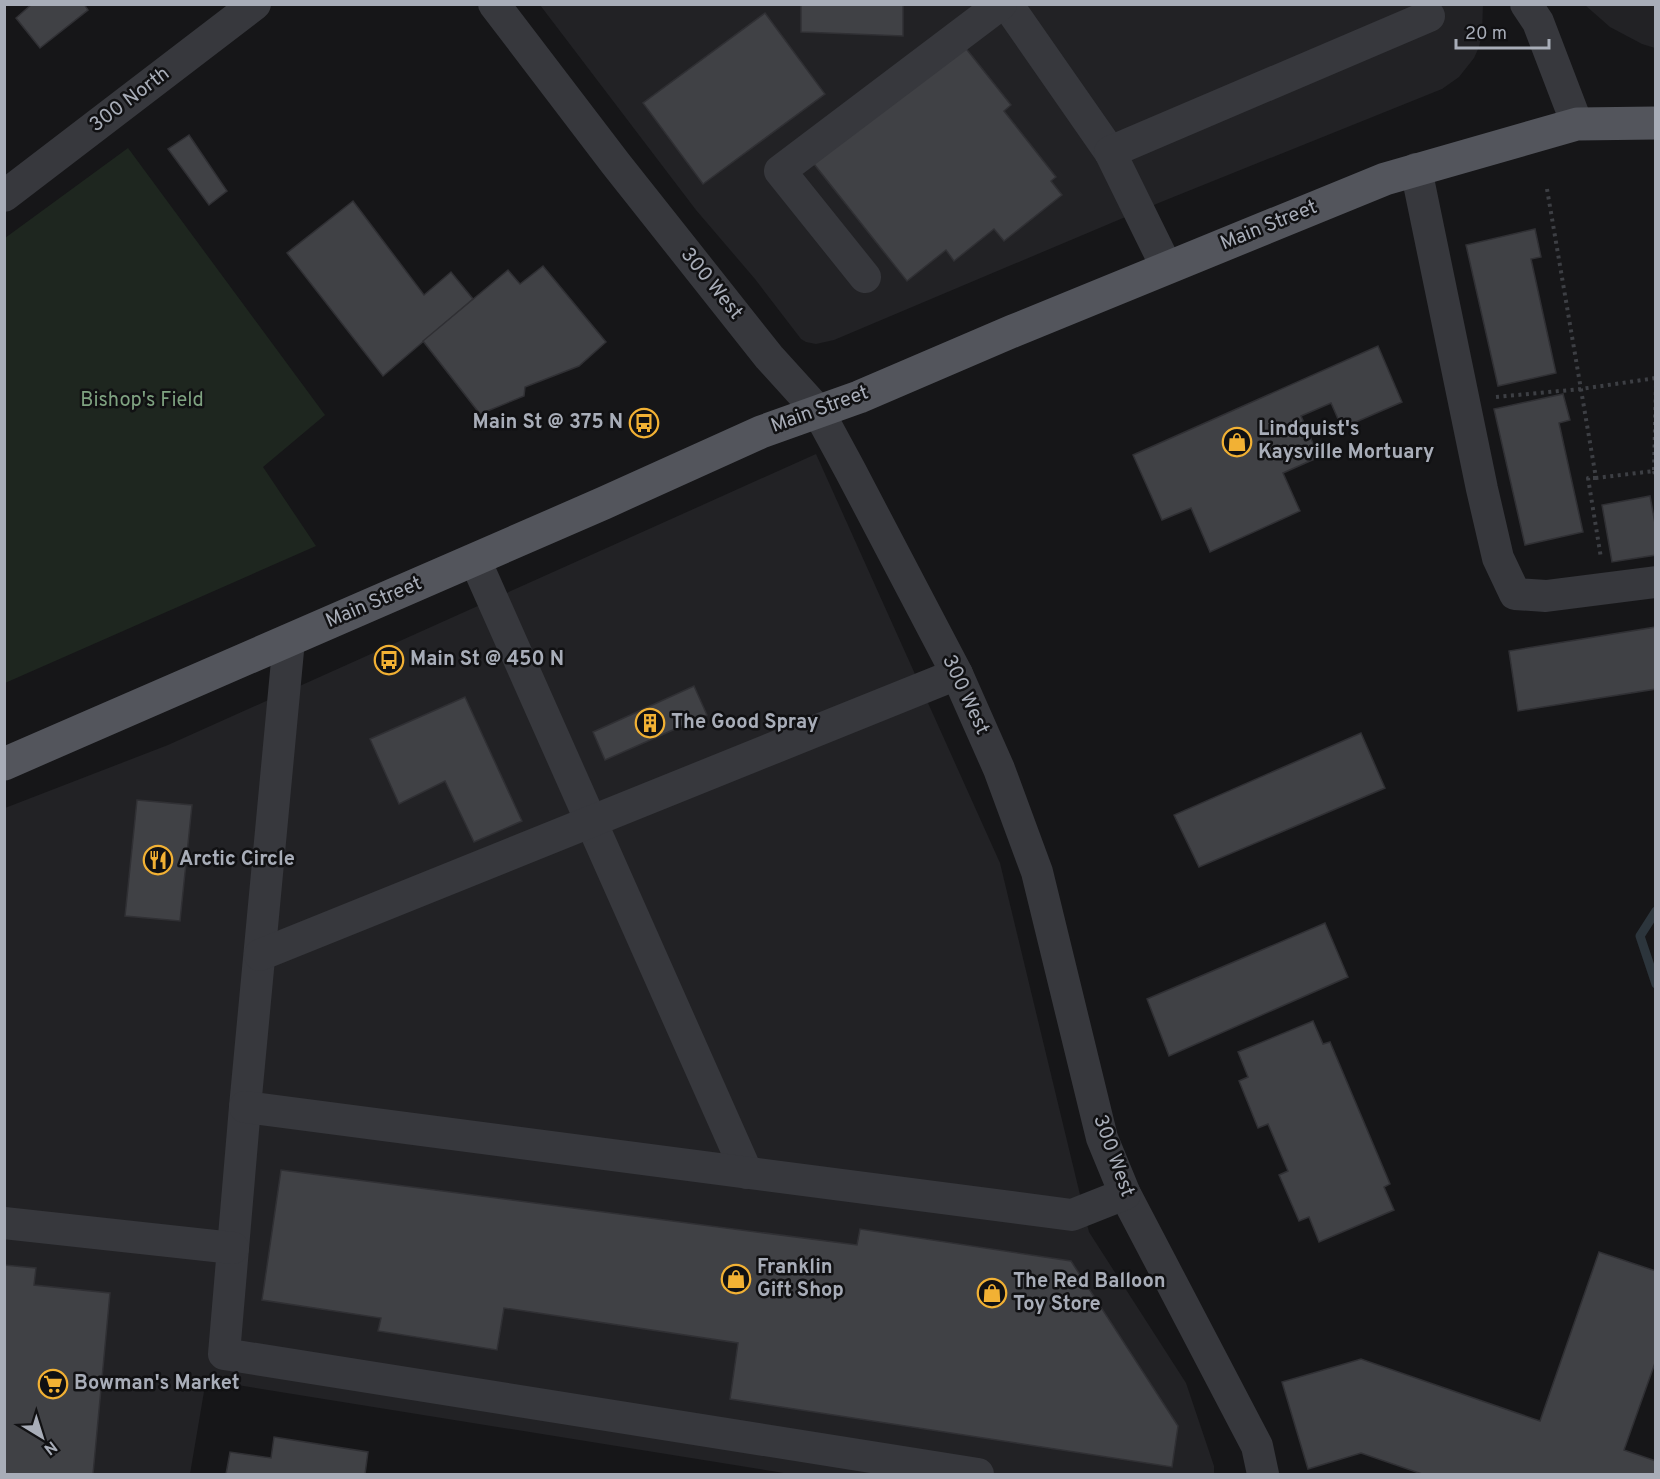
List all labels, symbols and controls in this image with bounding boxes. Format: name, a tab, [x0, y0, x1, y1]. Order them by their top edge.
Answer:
scale bar	[1456, 12, 1549, 50]
text: 20 m	[1465, 23, 1507, 46]
street label: 300 North	[85, 61, 175, 139]
street label: Main Street	[1217, 195, 1321, 257]
street label: 300 West	[674, 243, 748, 325]
street label: Main Street	[768, 380, 872, 440]
park label: Bishop's Field	[80, 388, 204, 414]
bus stop icon: Main St @ 375 N	[628, 407, 660, 439]
place label: Main St @ 375 N	[473, 410, 623, 436]
place label: Lindquist's Kaysville Mortuary	[1258, 417, 1434, 466]
shop icon: Lindquist's Kaysville Mortuary	[1221, 426, 1253, 458]
street label: Main Street	[322, 571, 426, 635]
bus stop icon: Main St @ 450 N	[373, 644, 405, 676]
place label: Main St @ 450 N	[410, 647, 564, 673]
street label: 300 West	[935, 651, 995, 739]
building icon: The Good Spray	[634, 707, 666, 739]
place label: The Good Spray	[671, 710, 818, 736]
restaurant icon: Arctic Circle	[142, 844, 174, 876]
place label: Arctic Circle	[179, 847, 295, 873]
street label: 300 West	[1086, 1111, 1140, 1201]
place label: Franklin Gift Shop	[757, 1255, 844, 1304]
shop icon: Franklin Gift Shop	[720, 1263, 752, 1295]
place label: The Red Balloon Toy Store	[1013, 1269, 1166, 1318]
shop icon: The Red Balloon Toy Store	[976, 1277, 1008, 1309]
supermarket icon: Bowman's Market	[37, 1368, 69, 1400]
place label: Bowman's Market	[74, 1371, 240, 1397]
north arrow	[12, 1407, 72, 1467]
text: N	[39, 1436, 61, 1459]

